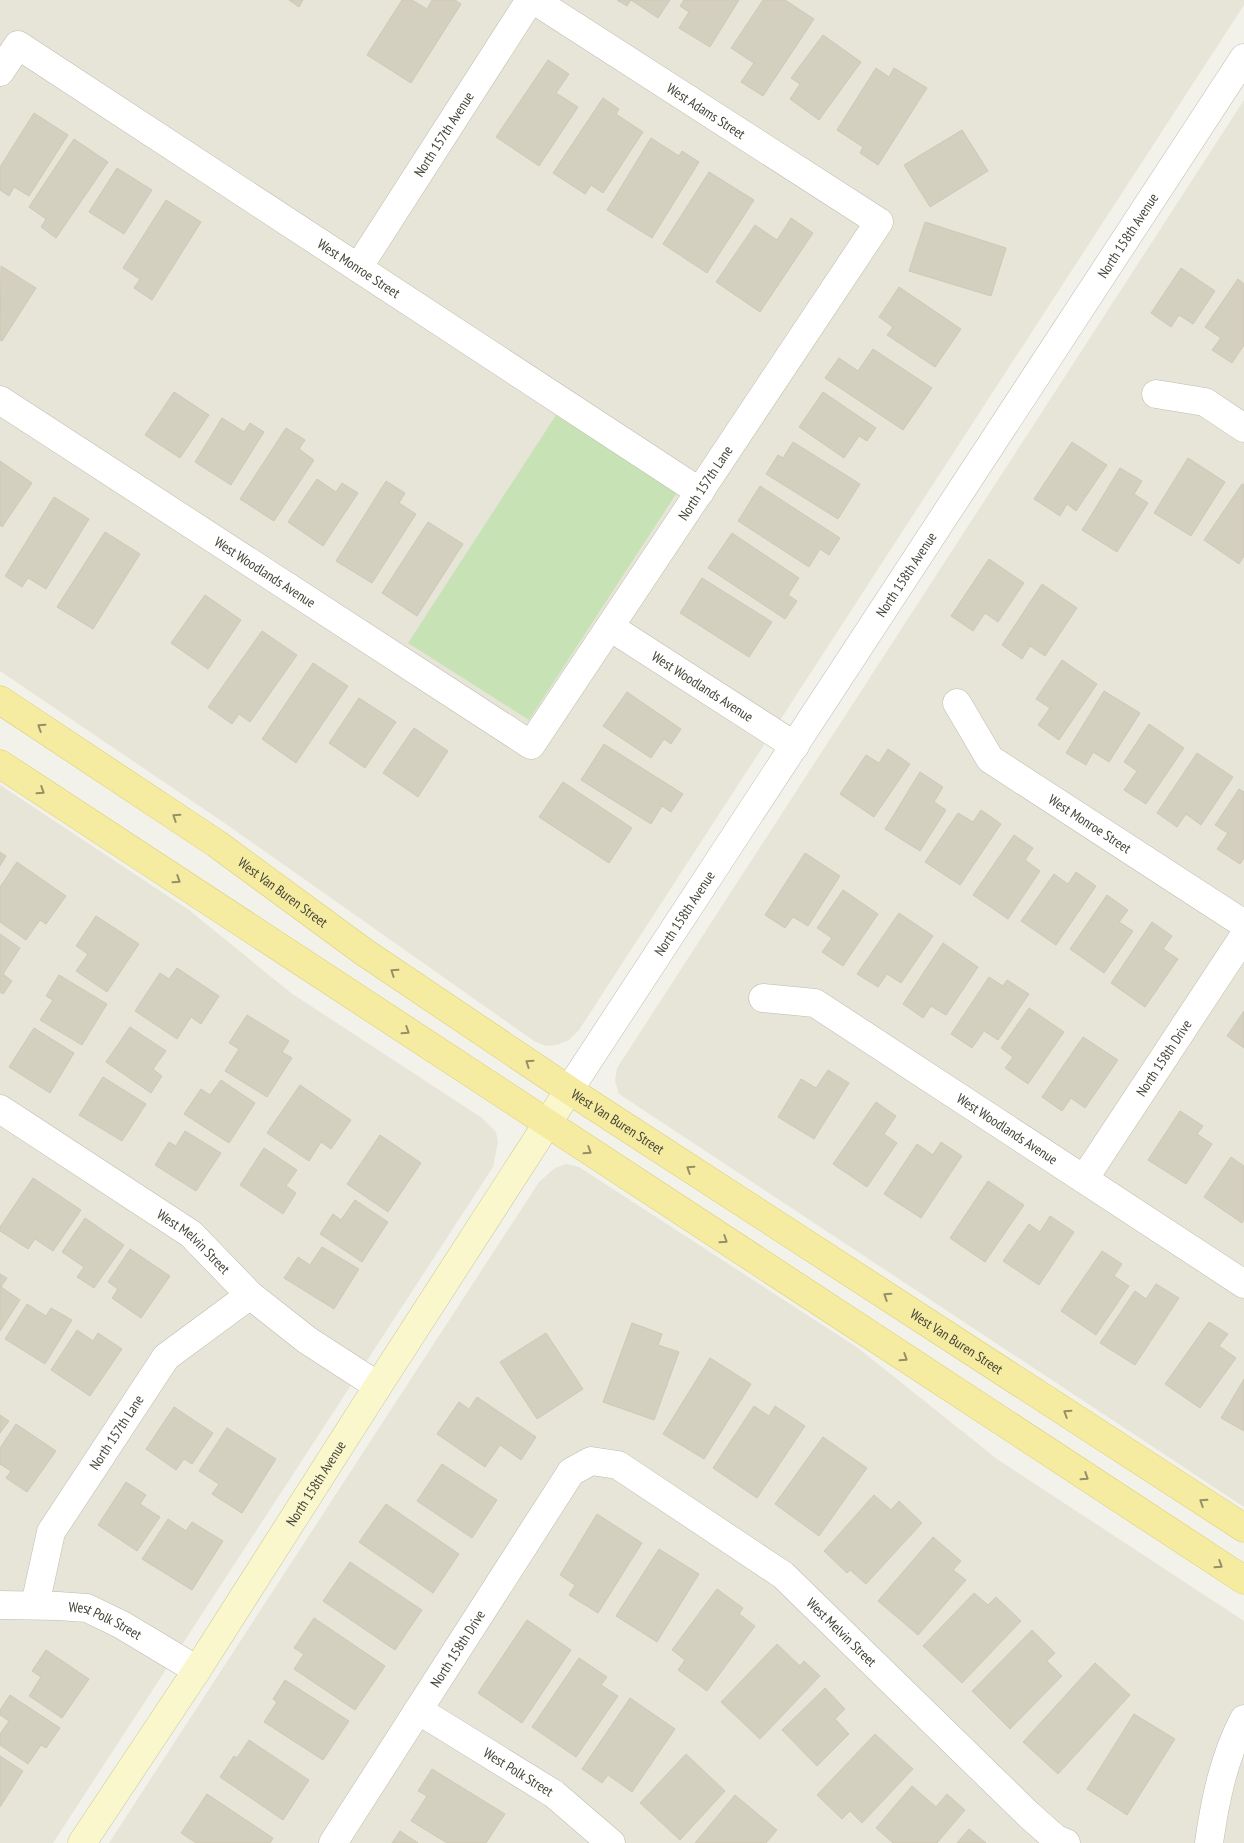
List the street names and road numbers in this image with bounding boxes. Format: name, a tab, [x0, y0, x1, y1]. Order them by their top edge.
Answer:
street label: West Adams Street	[663, 79, 749, 143]
street label: North 157th Avenue	[410, 88, 478, 180]
street label: North 158th Avenue	[1094, 190, 1162, 281]
street label: West Monroe Street	[314, 235, 404, 302]
street label: North 157th Lane	[674, 442, 737, 524]
street label: North 158th Avenue	[872, 528, 941, 620]
street label: West Woodlands Avenue	[211, 533, 319, 612]
street label: West Woodlands Avenue	[648, 647, 757, 726]
street label: West Monroe Street	[1045, 790, 1135, 857]
street label: West Van Buren Street	[234, 853, 331, 931]
street label: North 158th Avenue	[650, 867, 719, 959]
street label: North 158th Drive	[1132, 1016, 1196, 1100]
street label: West Van Buren Street	[568, 1085, 668, 1158]
street label: West Woodlands Avenue	[953, 1089, 1061, 1169]
street label: West Melvin Street	[154, 1205, 234, 1278]
street label: West Van Buren Street	[907, 1305, 1007, 1378]
street label: North 157th Lane	[85, 1391, 148, 1473]
street label: North 158th Avenue	[282, 1437, 350, 1529]
street label: West Melvin Street	[803, 1594, 880, 1670]
street label: West Polk Street	[68, 1598, 145, 1644]
street label: North 158th Drive	[426, 1606, 489, 1691]
street label: West Polk Street	[480, 1744, 557, 1800]

